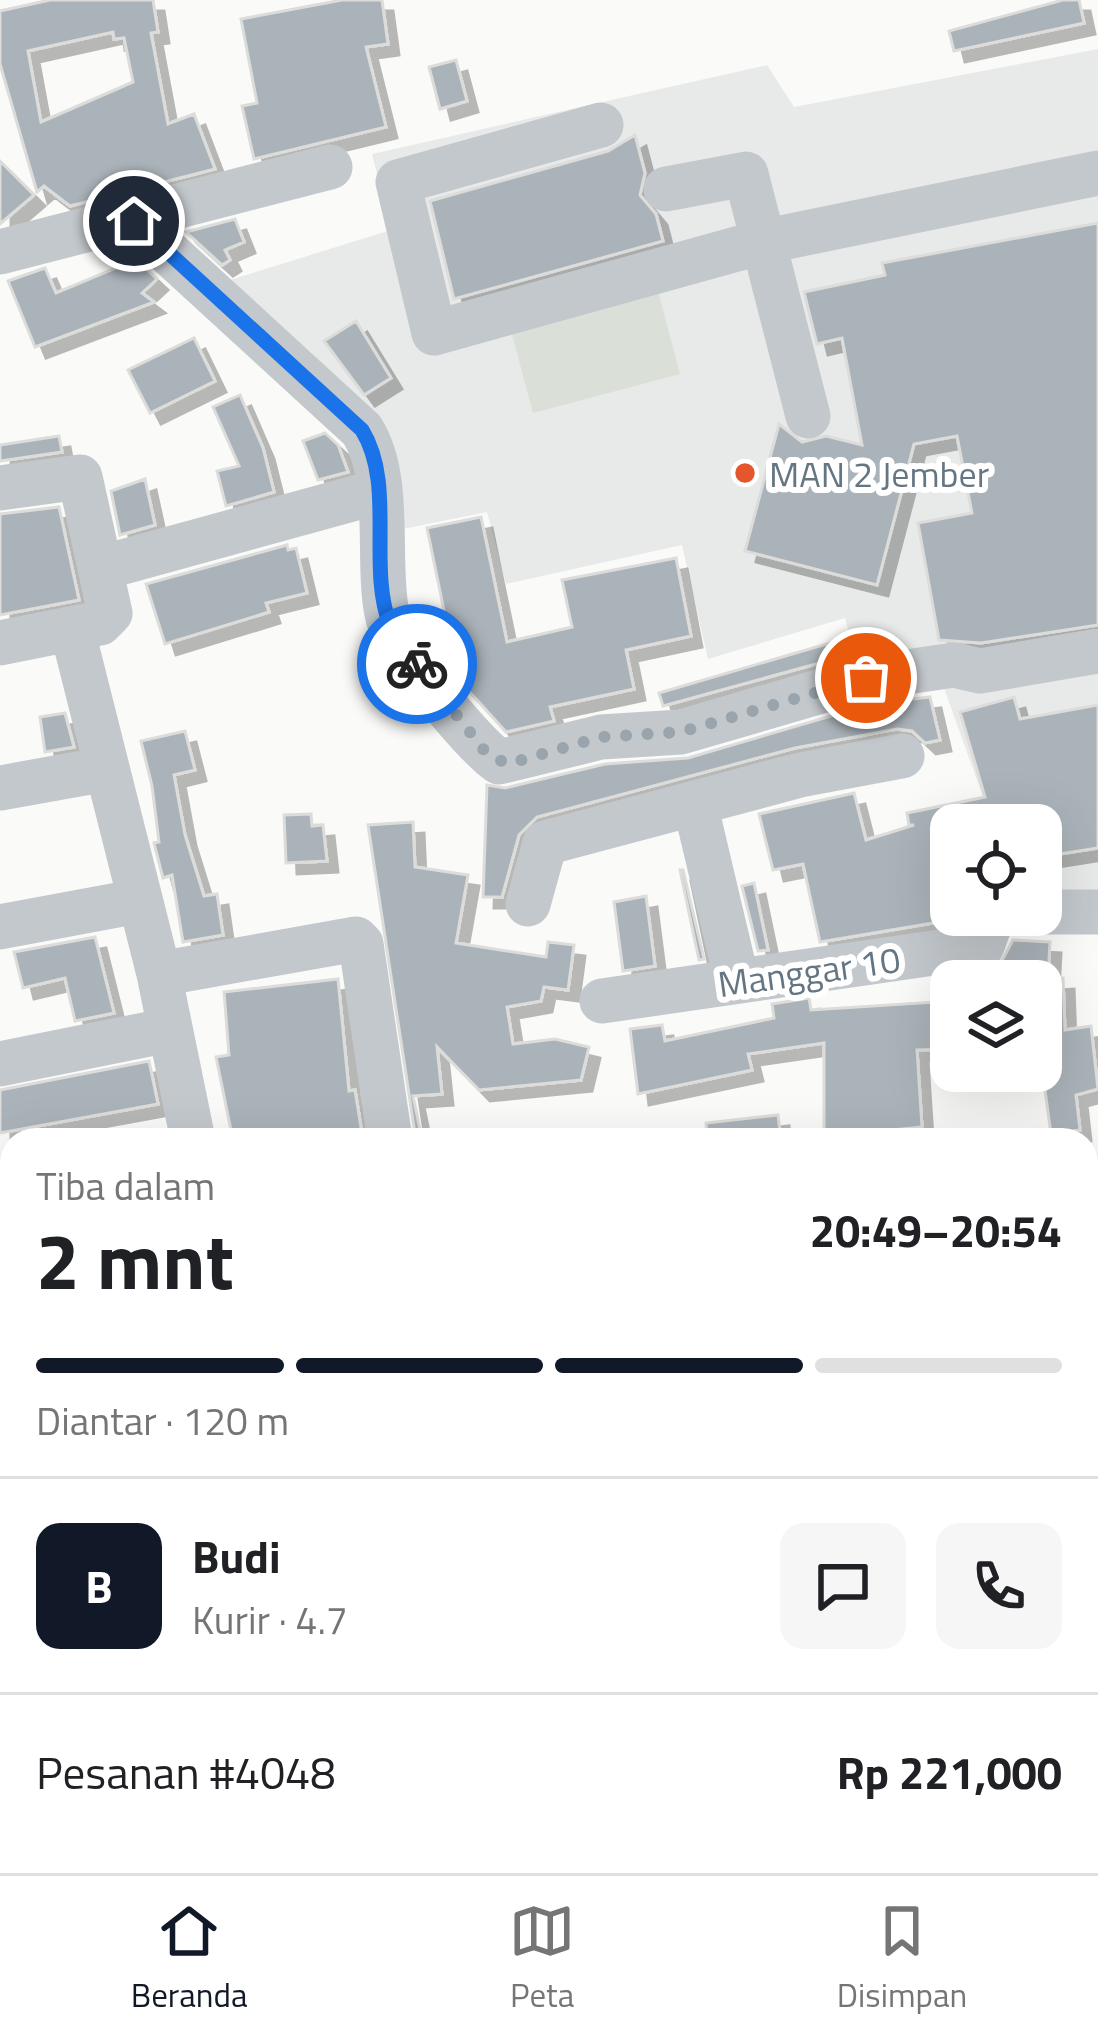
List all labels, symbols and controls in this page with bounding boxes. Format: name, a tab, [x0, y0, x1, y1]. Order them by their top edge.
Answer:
pin	[83, 170, 185, 272]
icon: home	[101, 188, 167, 254]
place label: MAN 2 Jember	[769, 446, 989, 501]
marker: MAN 2 Jember	[732, 460, 758, 486]
courier	[357, 604, 477, 724]
pin	[815, 627, 917, 729]
icon: bike	[384, 631, 450, 697]
icon: bag	[833, 645, 899, 711]
map controls	[930, 804, 1062, 1092]
button: locate	[930, 804, 1062, 936]
street label: Manggar 10	[714, 931, 904, 1011]
button: layers	[930, 960, 1062, 1092]
text: Tiba dalam	[36, 1156, 215, 1215]
text: 20:49–20:54	[810, 1196, 1062, 1264]
text: 2 mnt	[36, 1201, 234, 1319]
text: Diantar · 120 m	[36, 1391, 289, 1450]
text: Budi	[192, 1522, 281, 1590]
button: chat	[780, 1523, 906, 1649]
button: phone	[936, 1523, 1062, 1649]
text: B	[85, 1552, 113, 1620]
text: Kurir · 4.7	[192, 1590, 348, 1649]
text: Pesanan #4048	[36, 1738, 335, 1806]
text: Rp 221,000	[837, 1738, 1062, 1806]
tab: Beranda	[131, 1898, 247, 2020]
tab: Peta	[509, 1898, 575, 2020]
tab: Disimpan	[837, 1898, 967, 2020]

